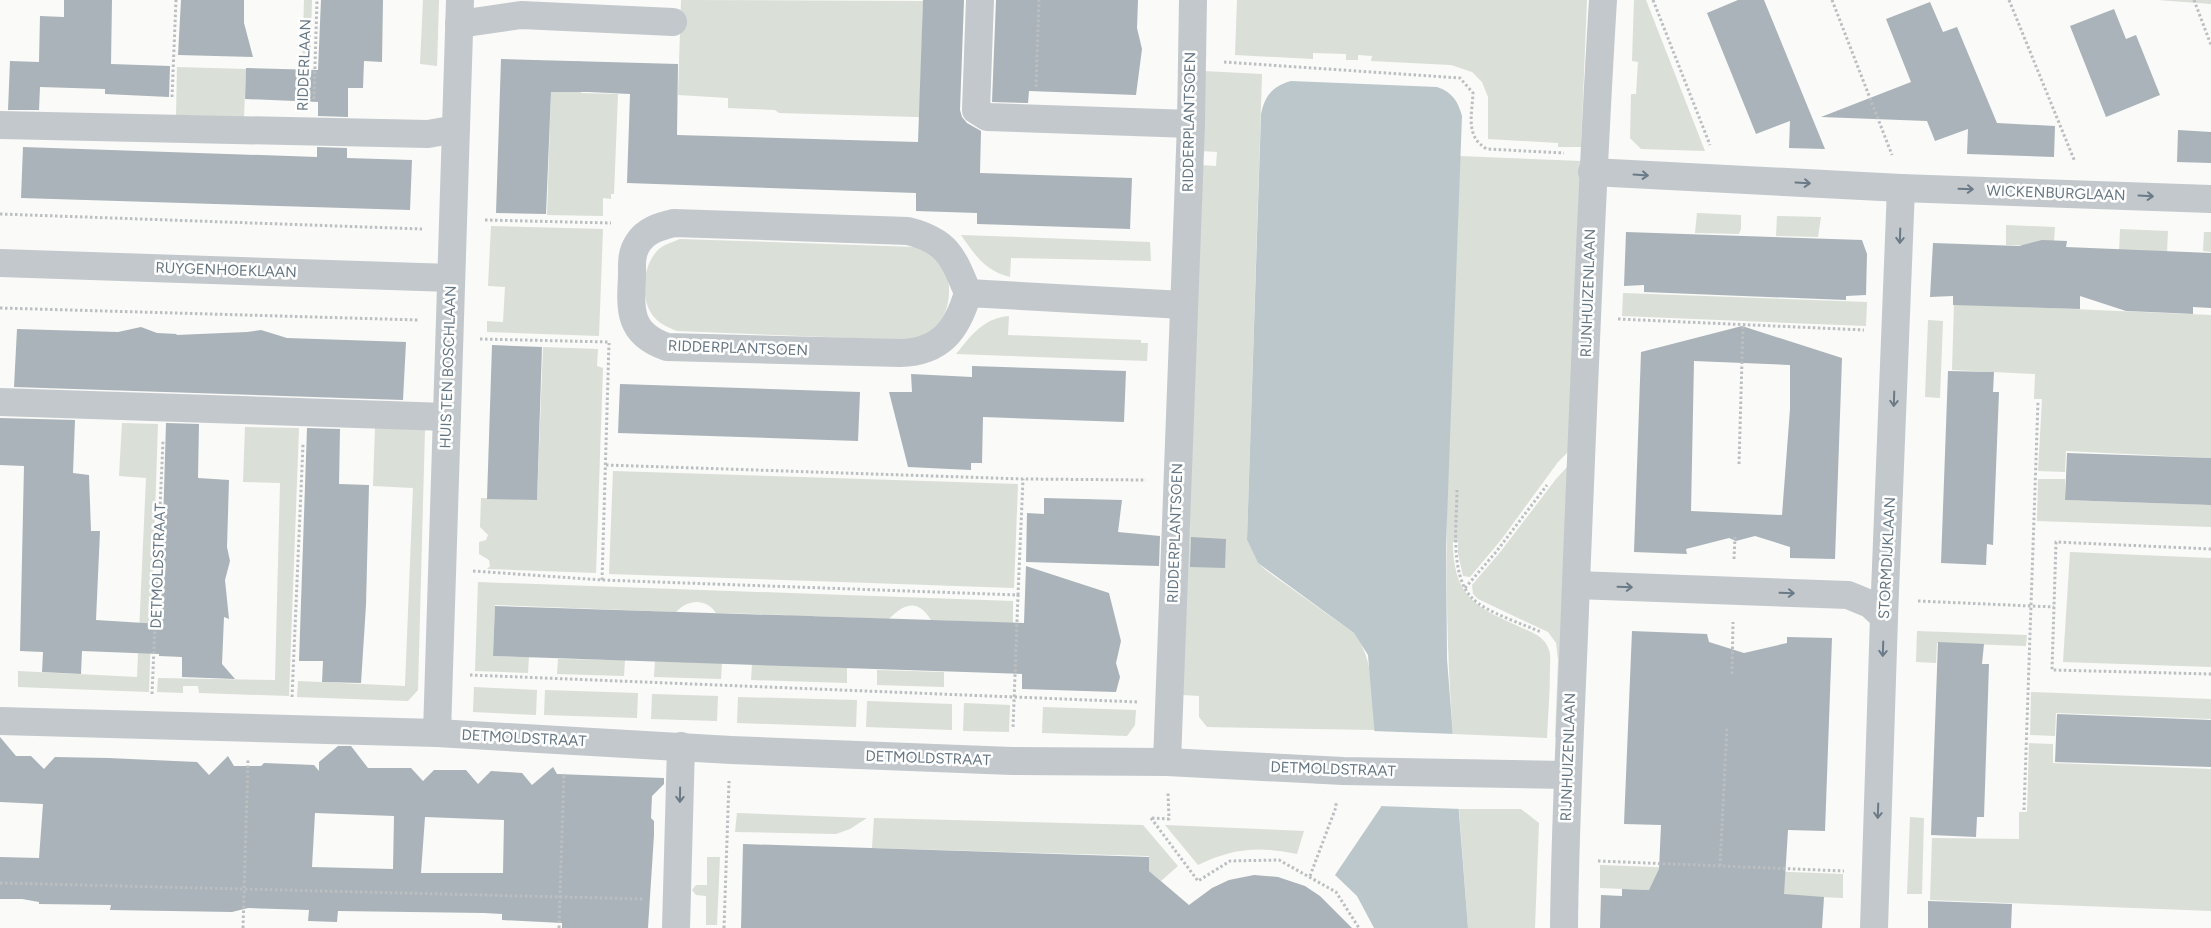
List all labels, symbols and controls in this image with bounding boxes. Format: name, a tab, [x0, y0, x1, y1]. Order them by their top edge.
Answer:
street label: RIDDERLAAN	[293, 19, 315, 111]
street label: RIDDERPLANTSOEN	[1179, 52, 1199, 192]
one-way arrow	[1633, 170, 1649, 179]
one-way arrow	[1795, 179, 1811, 188]
street label: WICKENBURGLAAN	[1986, 182, 2126, 204]
one-way arrow	[1957, 185, 1973, 194]
one-way arrow	[2137, 192, 2153, 201]
street label: RIJNHUIZENLAAN	[1577, 228, 1599, 358]
one-way arrow	[1895, 228, 1904, 244]
street label: RUYGENHOEKLAAN	[155, 259, 297, 281]
street label: HUIS TEN BOSCHLAAN	[436, 285, 460, 449]
street label: RIDDERPLANTSOEN	[668, 337, 808, 359]
one-way arrow	[1889, 391, 1898, 407]
street label: RIDDERPLANTSOEN	[1164, 463, 1186, 603]
street label: STORMDIJKLAAN	[1875, 497, 1899, 619]
street label: DETMOLDSTRAAT	[147, 502, 169, 629]
one-way arrow	[1616, 582, 1633, 592]
one-way arrow	[1779, 588, 1795, 597]
one-way arrow	[1879, 640, 1888, 656]
street label: RIJNHUIZENLAAN	[1557, 692, 1579, 822]
street label: DETMOLDSTRAAT	[461, 726, 588, 750]
street label: DETMOLDSTRAAT	[865, 747, 992, 769]
street label: DETMOLDSTRAAT	[1270, 758, 1397, 780]
one-way arrow	[675, 786, 685, 802]
one-way arrow	[1873, 802, 1883, 819]

